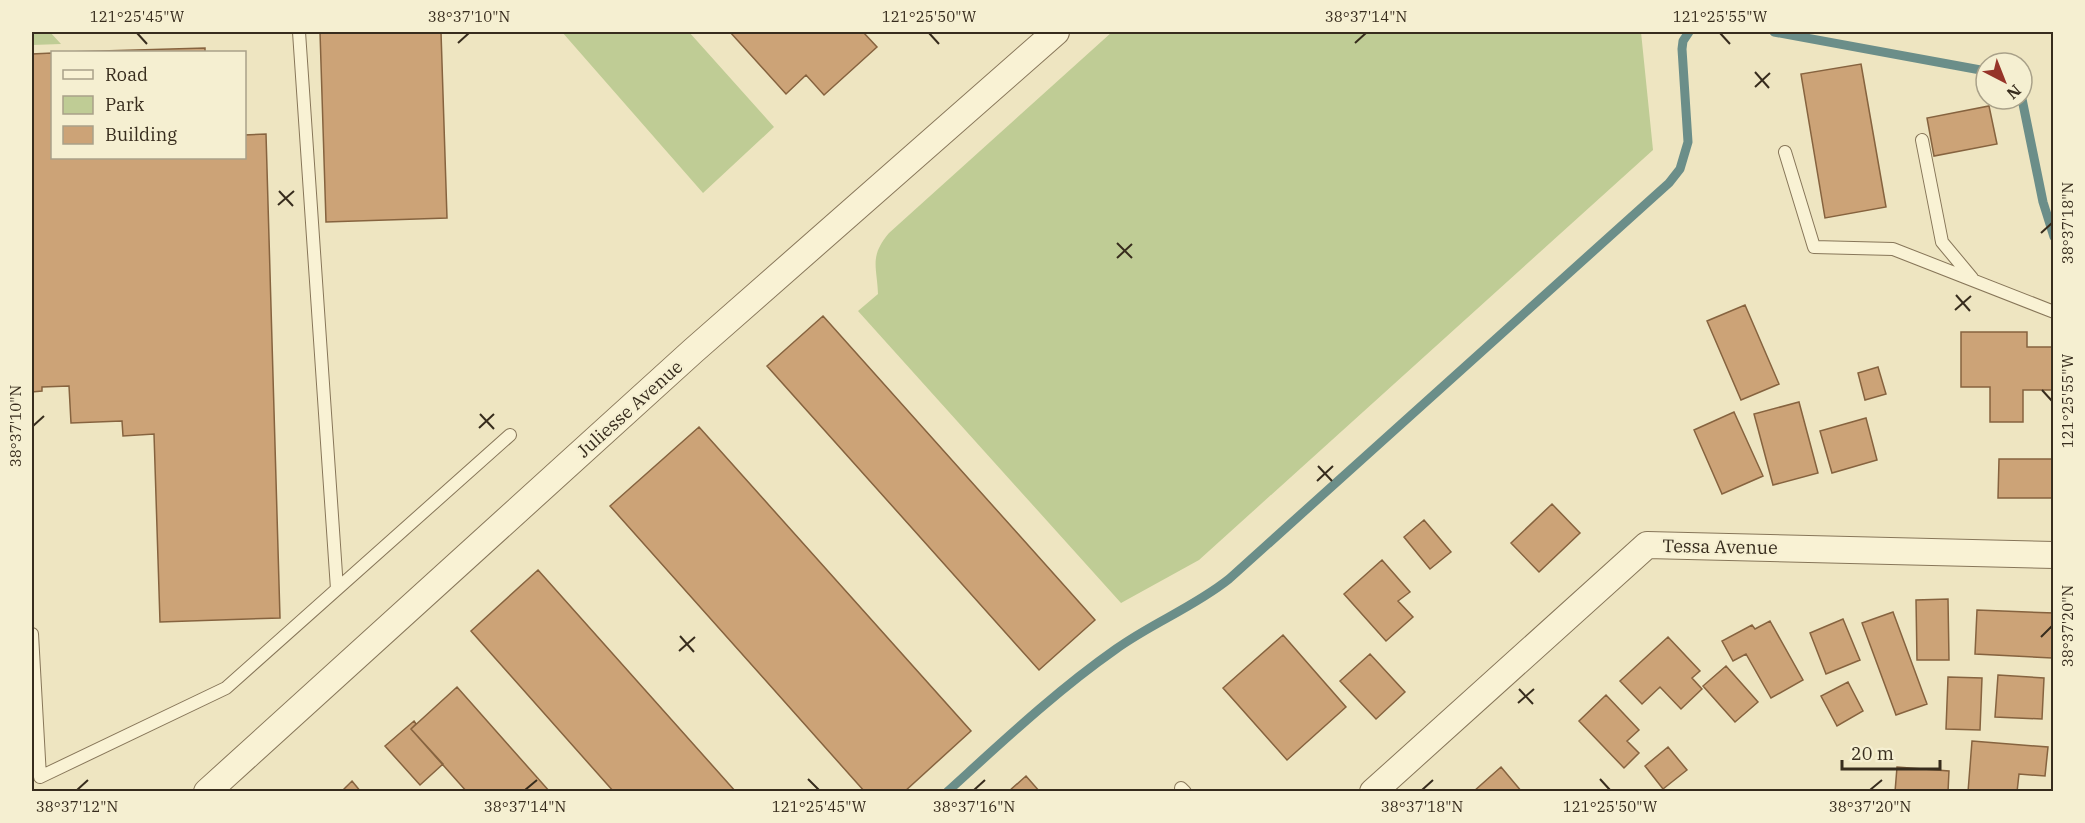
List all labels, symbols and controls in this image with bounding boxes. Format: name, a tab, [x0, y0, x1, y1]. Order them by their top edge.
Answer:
text: 121°25'45"W	[90, 7, 185, 26]
text: 38°37'10"N	[428, 7, 510, 26]
text: 121°25'50"W	[882, 7, 977, 26]
text: 38°37'14"N	[1325, 7, 1407, 26]
text: 121°25'55"W	[1673, 7, 1768, 26]
legend	[51, 51, 246, 159]
north arrow	[1974, 51, 2034, 111]
text: Road	[105, 63, 148, 86]
text: N	[2003, 80, 2025, 104]
text: Park	[105, 93, 145, 116]
text: Building	[105, 123, 177, 146]
text: 38°37'18"N	[2058, 182, 2077, 264]
text: 121°25'55"W	[2058, 353, 2077, 448]
street label: Juliesse Avenue	[572, 355, 687, 462]
text: 38°37'10"N	[6, 385, 25, 467]
street label: Tessa Avenue	[1662, 534, 1778, 559]
text: 38°37'20"N	[2058, 585, 2077, 667]
scale bar	[1842, 733, 1940, 771]
text: 20 m	[1851, 742, 1894, 765]
text: 38°37'12"N	[36, 797, 118, 816]
text: 38°37'14"N	[484, 797, 566, 816]
text: 121°25'45"W	[772, 797, 867, 816]
text: 38°37'16"N	[933, 797, 1015, 816]
text: 38°37'18"N	[1381, 797, 1463, 816]
text: 121°25'50"W	[1563, 797, 1658, 816]
text: 38°37'20"N	[1829, 797, 1911, 816]

